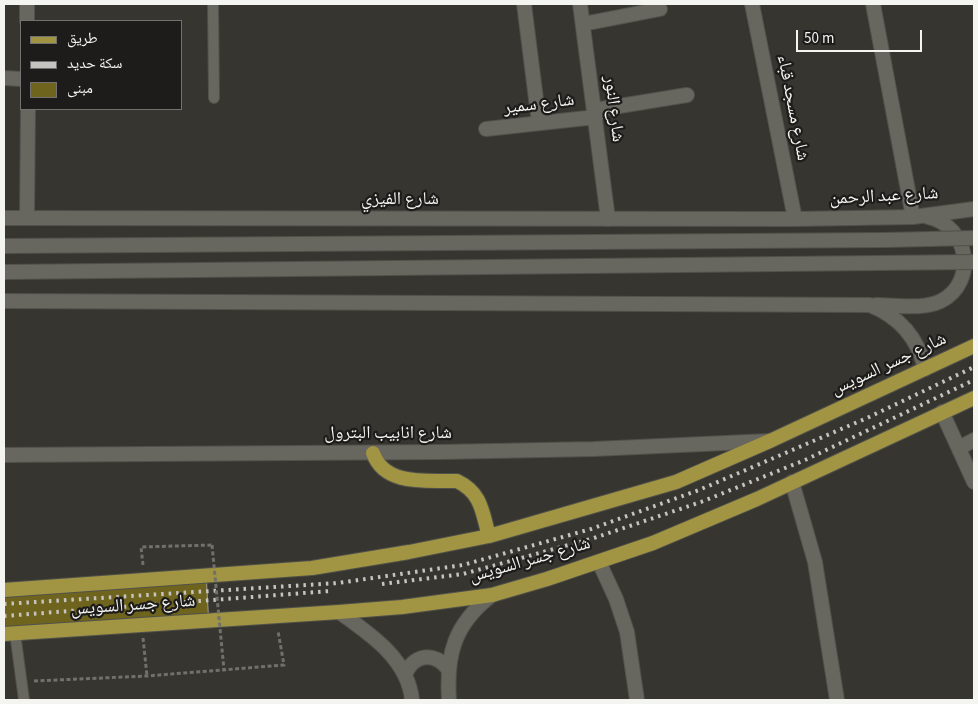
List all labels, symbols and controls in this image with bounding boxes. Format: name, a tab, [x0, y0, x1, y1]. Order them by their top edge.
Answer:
legend	[20, 20, 182, 110]
scale bar	[798, 20, 924, 52]
text: طريق	[67, 28, 98, 49]
text: 50 m	[804, 28, 834, 49]
text: سكة حديد	[67, 53, 122, 74]
street label: شارع مسجد قباء	[771, 53, 813, 163]
street label: شارع النور	[598, 75, 628, 143]
text: مبنى	[67, 78, 93, 99]
street label: شارع سمير	[503, 90, 575, 120]
street label: شارع عبد الرحمن	[829, 183, 939, 211]
street label: شارع الفيزي	[361, 189, 439, 211]
street label: شارع جسر السويس	[828, 329, 950, 401]
street label: شارع انابيب البترول	[324, 423, 452, 445]
street label: شارع جسر السويس	[467, 533, 593, 589]
street label: شارع جسر السويس	[70, 591, 196, 621]

